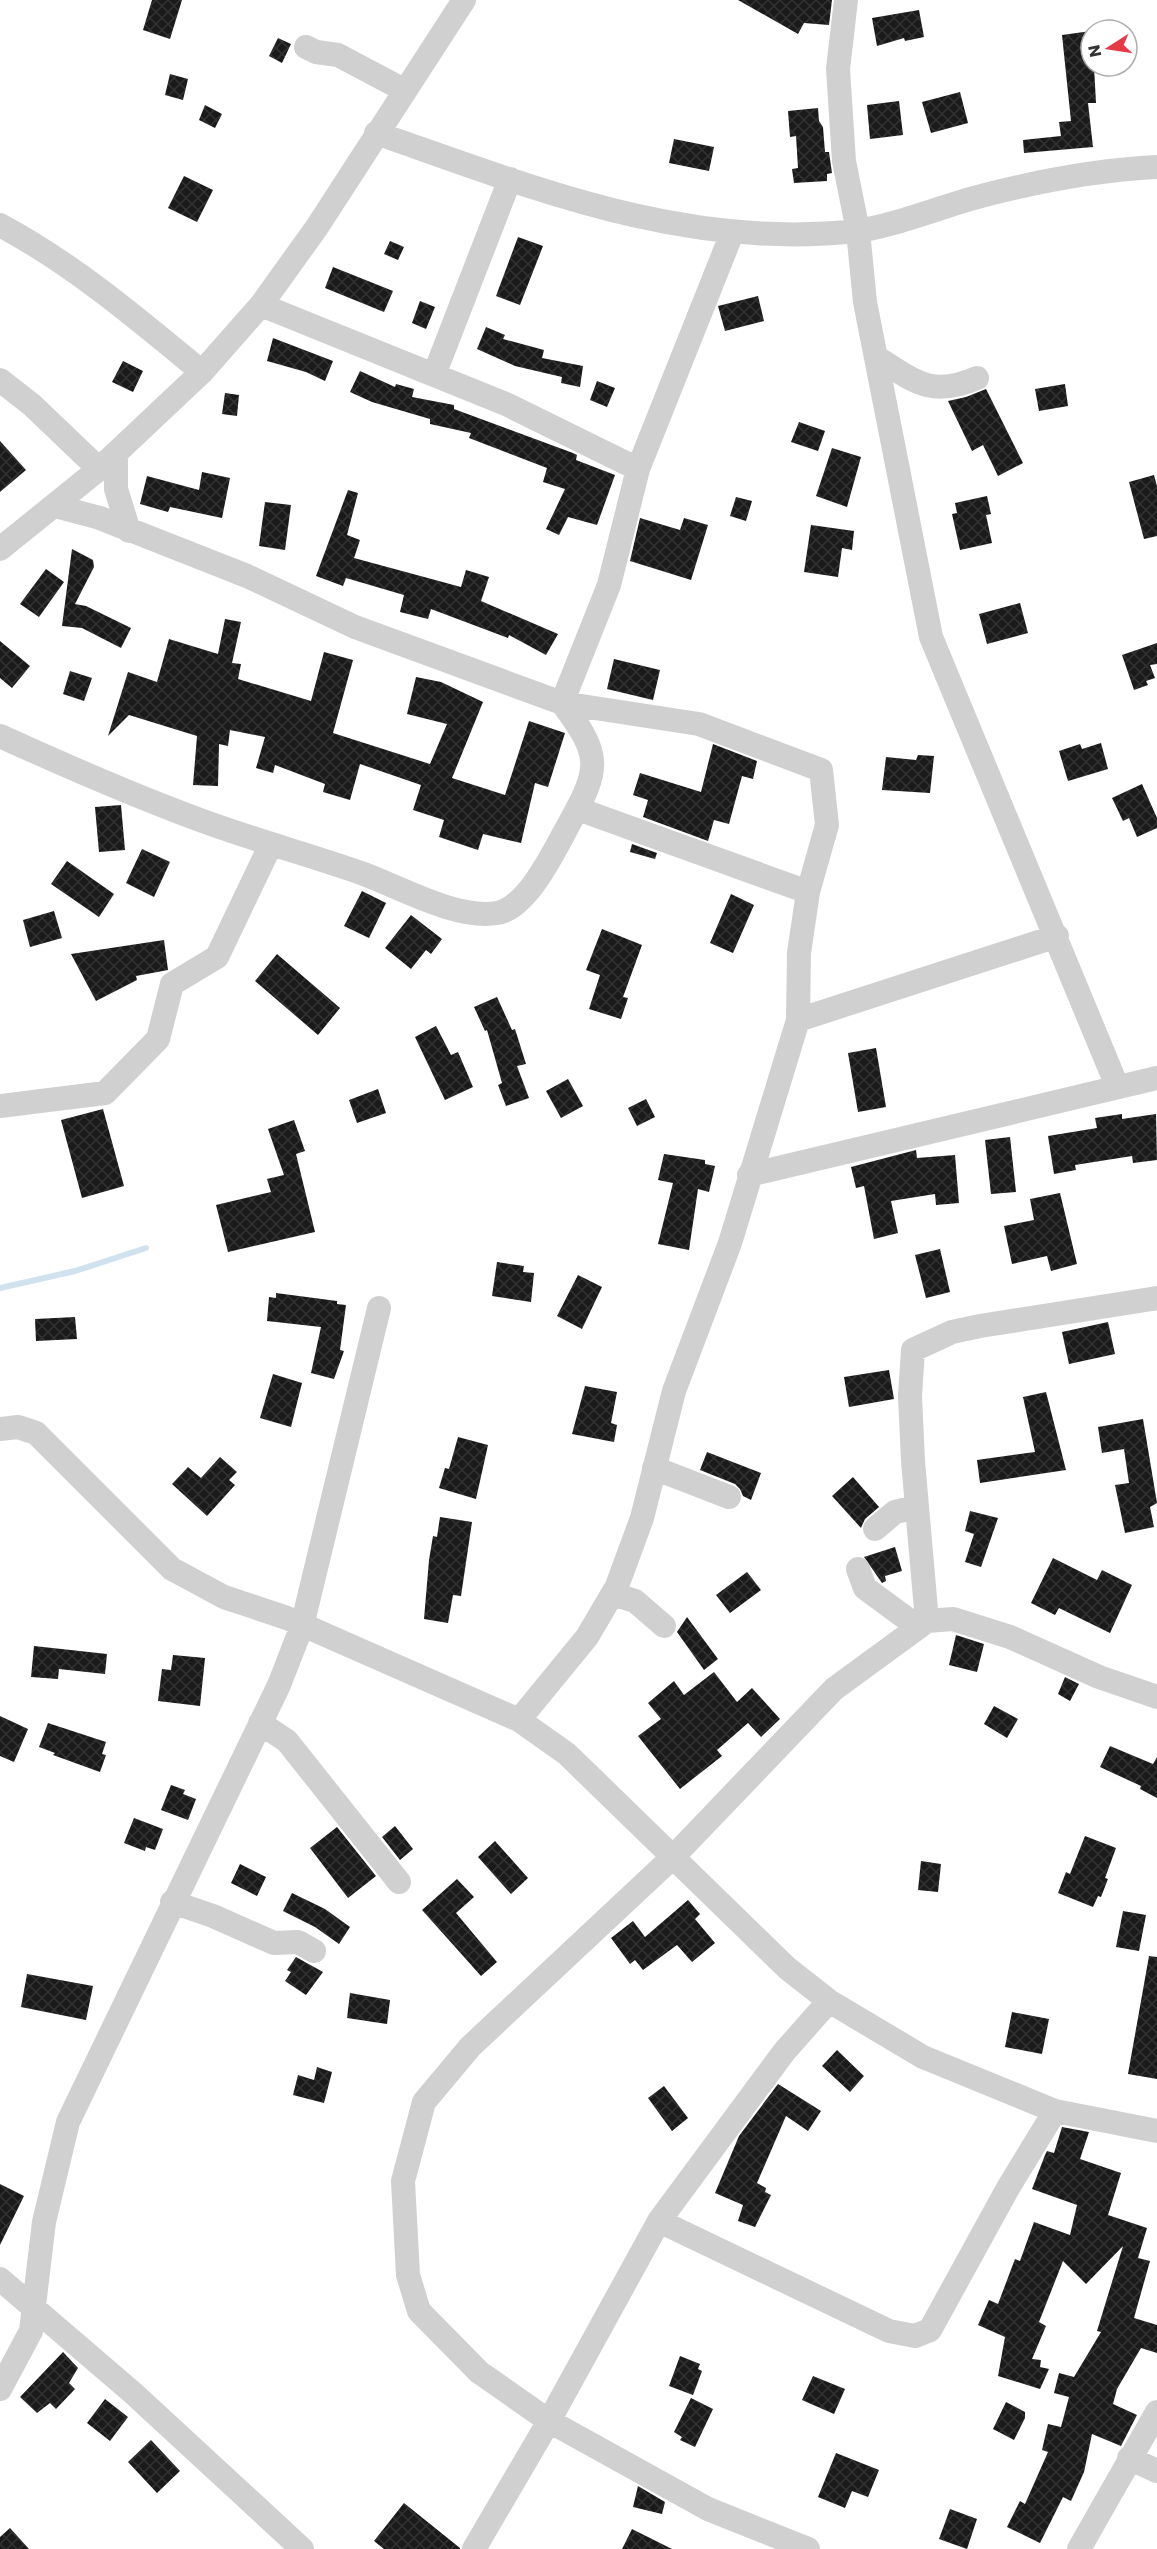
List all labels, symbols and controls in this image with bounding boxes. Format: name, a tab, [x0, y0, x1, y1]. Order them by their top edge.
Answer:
north arrow	[1079, 18, 1139, 78]
text: N	[1082, 43, 1107, 59]

